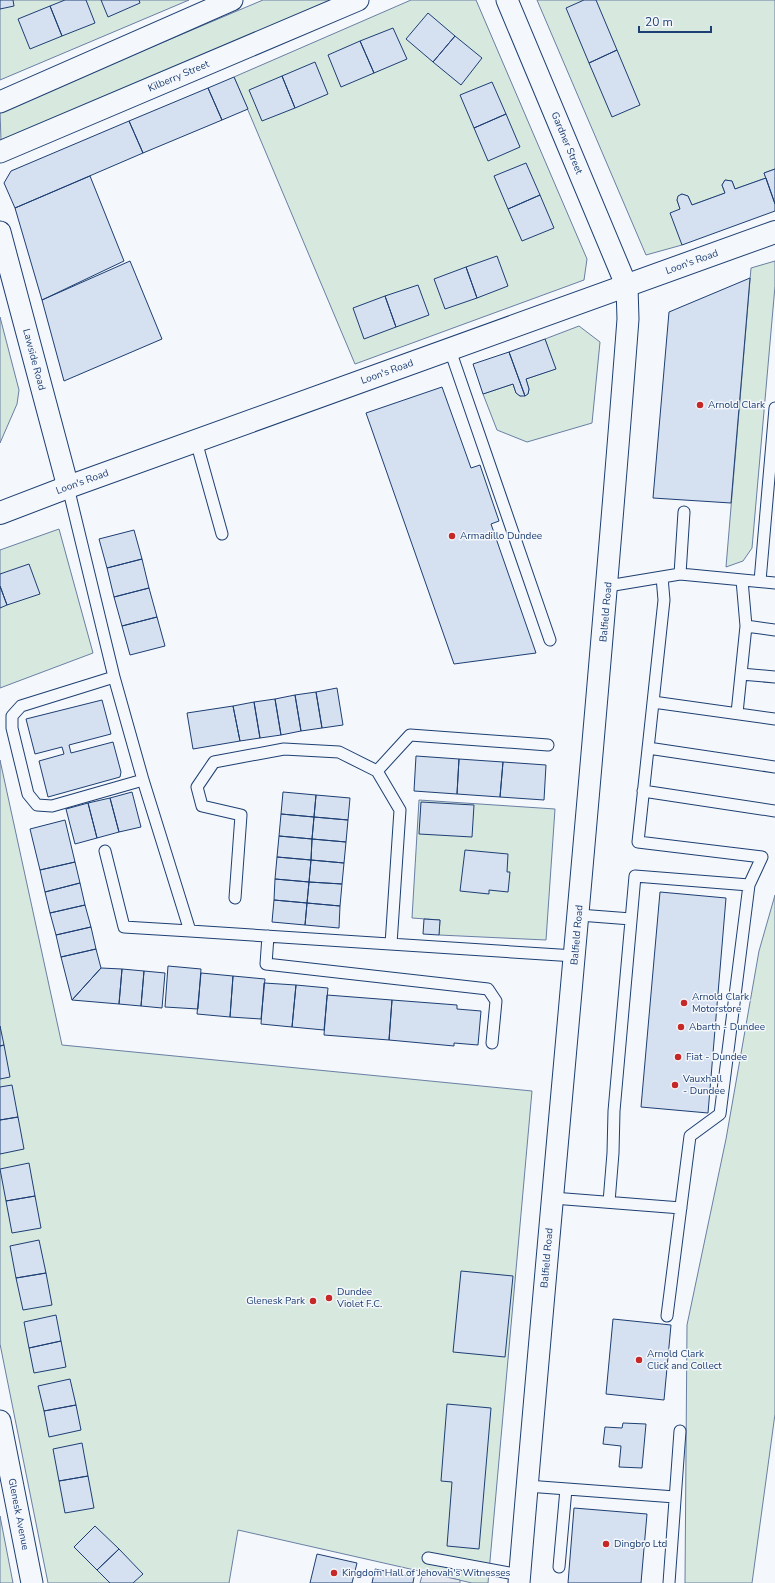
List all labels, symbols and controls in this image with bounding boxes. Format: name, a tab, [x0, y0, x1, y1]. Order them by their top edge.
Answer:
scale bar	[639, 8, 711, 34]
text: 20 m	[645, 14, 673, 30]
street label: Kilberry Street	[146, 57, 212, 95]
street label: Gardner Street	[548, 110, 586, 177]
street label: Loon's Road	[664, 246, 720, 278]
street label: Lawside Road	[19, 327, 49, 392]
street label: Loon's Road	[359, 356, 416, 388]
place label: Arnold Clark	[708, 398, 766, 412]
marker: Arnold Clark	[695, 400, 705, 410]
street label: Loon's Road	[54, 466, 111, 498]
place label: Armadillo Dundee	[460, 529, 542, 543]
marker: Armadillo Dundee	[447, 531, 457, 541]
street label: Balfield Road	[596, 581, 616, 643]
street label: Balfield Road	[567, 904, 587, 966]
place label: Arnold Clark Motorstore	[692, 990, 750, 1016]
marker: Arnold Clark Motorstore	[679, 998, 689, 1008]
place label: Abarth - Dundee	[689, 1020, 765, 1034]
marker: Abarth - Dundee	[676, 1022, 686, 1032]
place label: Fiat - Dundee	[686, 1050, 747, 1064]
marker: Fiat - Dundee	[673, 1052, 683, 1062]
place label: Vauxhall - Dundee	[682, 1072, 725, 1098]
marker: Vauxhall - Dundee	[670, 1080, 680, 1090]
street label: Balfield Road	[537, 1227, 557, 1289]
place label: Dundee Violet F.C.	[336, 1285, 382, 1311]
marker: Dundee Violet F.C.	[324, 1293, 334, 1303]
place label: Glenesk Park	[246, 1294, 306, 1308]
marker: Glenesk Park	[308, 1296, 318, 1306]
place label: Arnold Clark Click and Collect	[647, 1347, 722, 1373]
marker: Arnold Clark Click and Collect	[634, 1355, 644, 1365]
street label: Glenesk Avenue	[4, 1477, 32, 1551]
place label: Dingbro Ltd	[614, 1537, 667, 1551]
marker: Dingbro Ltd	[601, 1539, 611, 1549]
place label: Kingdom Hall of Jehovah's Witnesses	[342, 1566, 511, 1580]
marker: Kingdom Hall of Jehovah's Witnesses	[329, 1568, 339, 1578]

